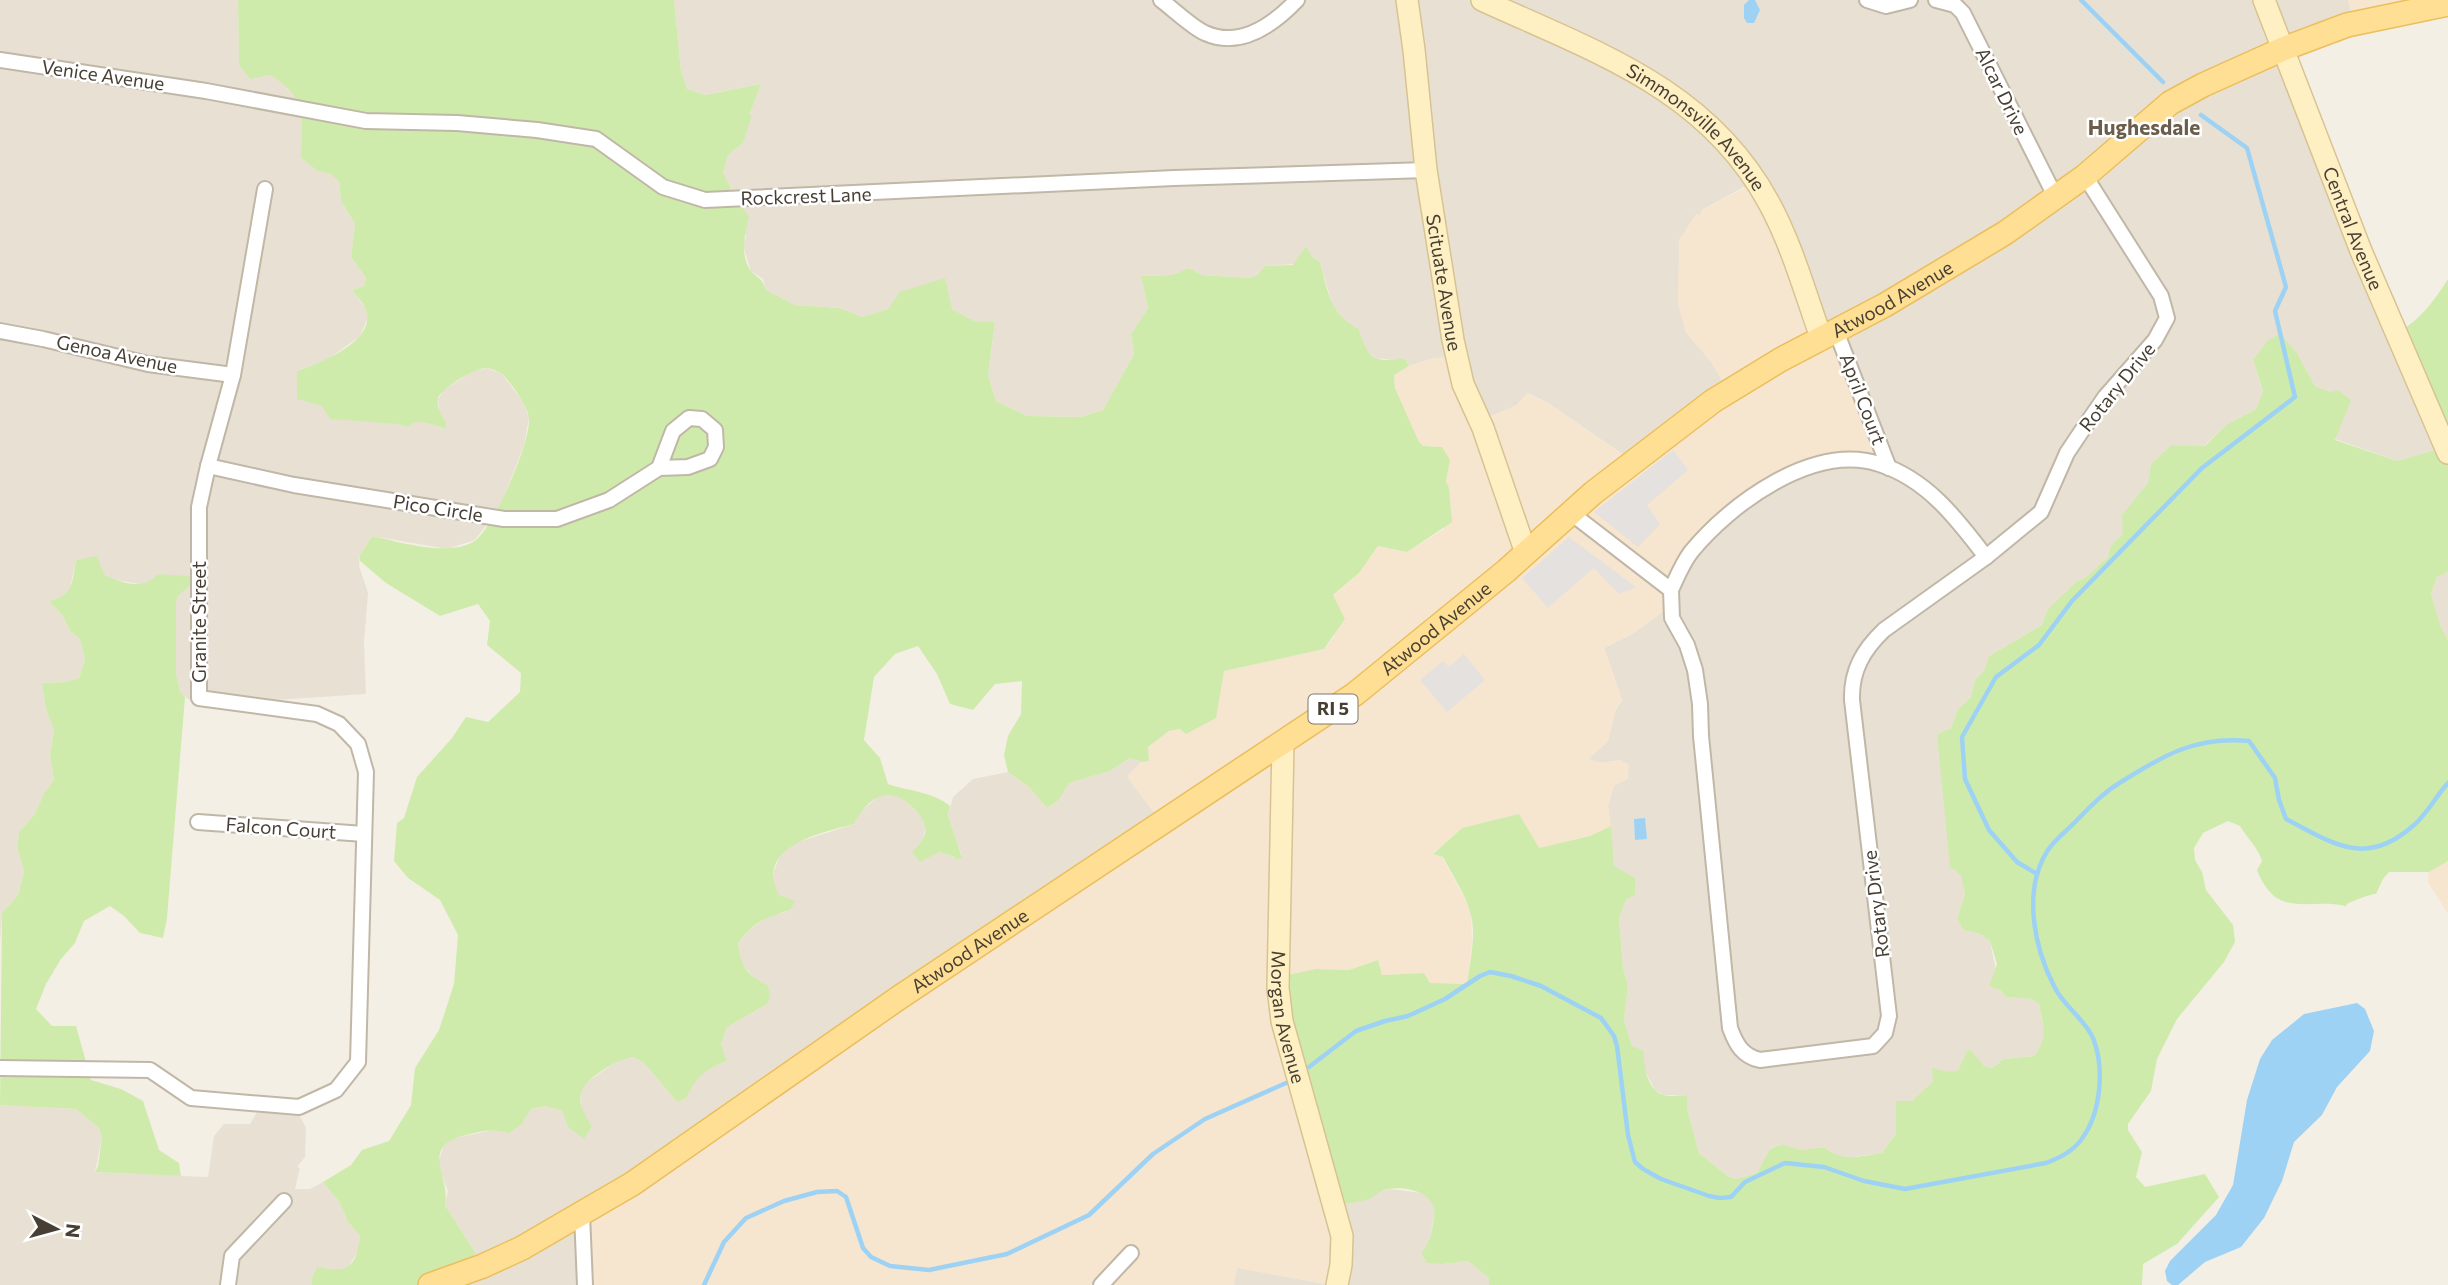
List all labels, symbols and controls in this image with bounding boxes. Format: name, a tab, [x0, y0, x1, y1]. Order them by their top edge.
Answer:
street label: Alcar Drive	[1971, 43, 2033, 138]
street label: Venice Avenue	[40, 54, 166, 95]
street label: Simmonsville Avenue	[1623, 58, 1771, 195]
district label: Hughesdale	[2088, 114, 2200, 139]
street label: Central Avenue	[2318, 163, 2388, 293]
street label: Rockcrest Lane	[740, 182, 872, 209]
street label: Scituate Avenue	[1422, 212, 1467, 353]
street label: Atwood Avenue	[1827, 255, 1957, 342]
street label: Genoa Avenue	[55, 329, 180, 378]
street label: Rotary Drive	[2074, 337, 2160, 436]
street label: April Court	[1836, 350, 1891, 448]
street label: Pico Circle	[392, 489, 485, 526]
street label: Granite Street	[187, 561, 210, 683]
street label: Atwood Avenue	[1375, 576, 1495, 680]
road number: RI 5	[1308, 694, 1358, 724]
street label: Falcon Court	[225, 812, 337, 843]
street label: Rotary Drive	[1858, 849, 1893, 959]
street label: Atwood Avenue	[907, 903, 1032, 997]
street label: Morgan Avenue	[1267, 950, 1311, 1086]
north arrow	[21, 1194, 91, 1264]
text: N	[61, 1223, 86, 1239]

